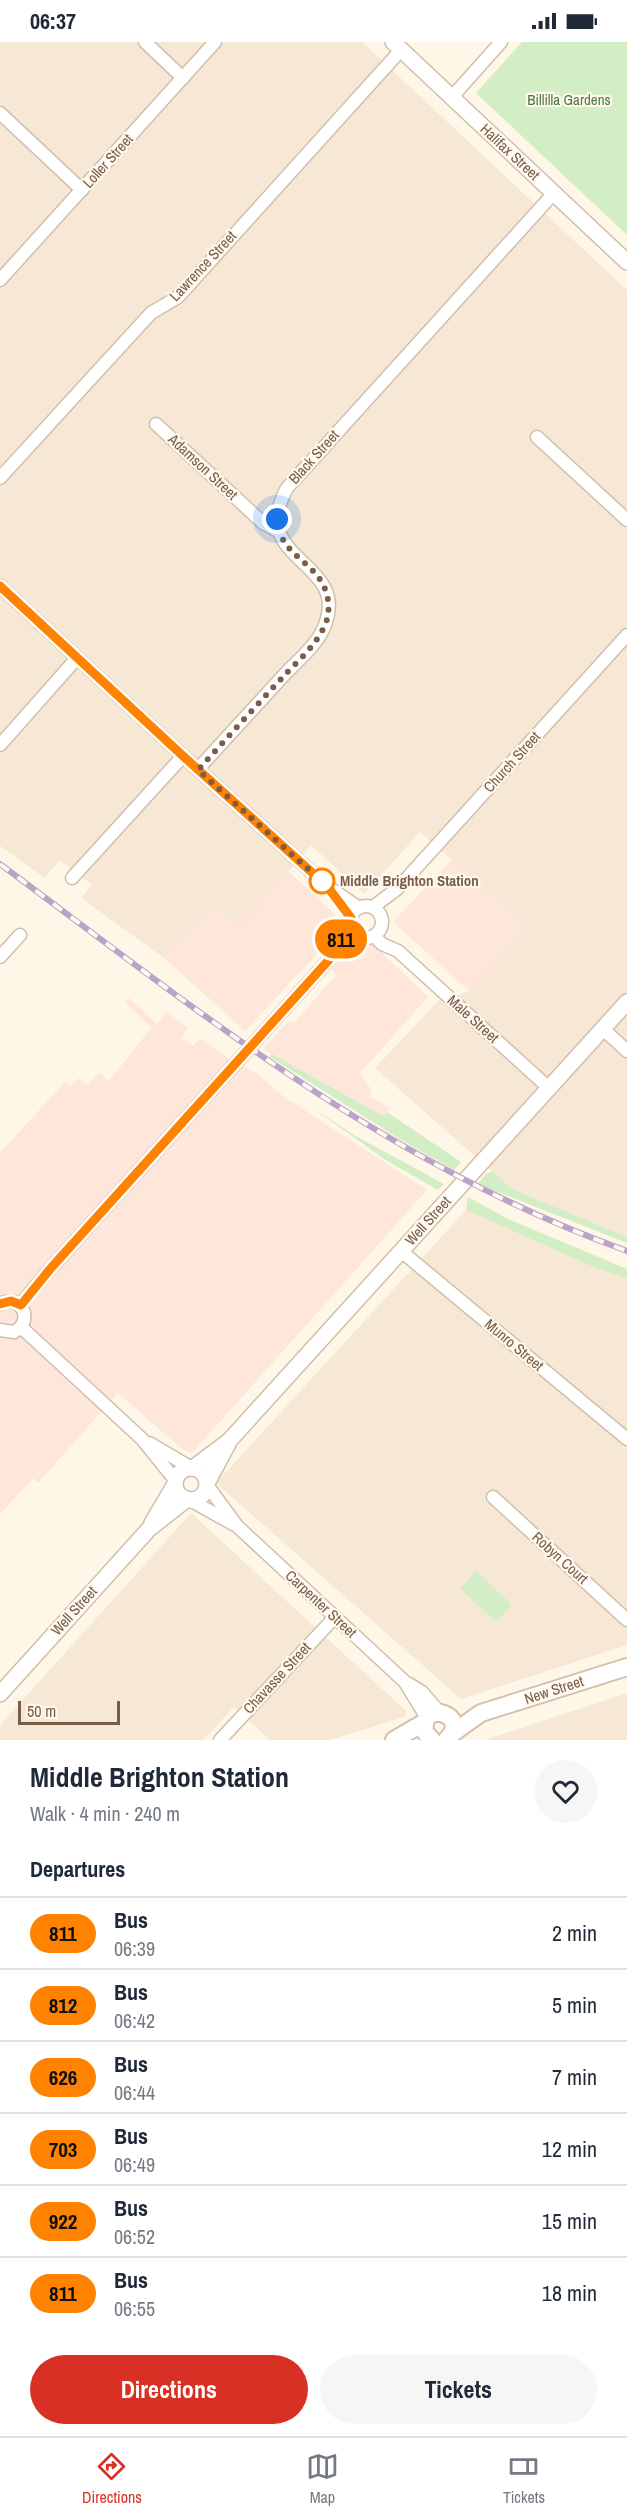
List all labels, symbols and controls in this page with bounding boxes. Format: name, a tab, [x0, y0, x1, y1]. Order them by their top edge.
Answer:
text: 06:37	[30, 6, 76, 36]
park label: Billilla Gardens	[527, 89, 611, 110]
street label: Halifax Street	[476, 119, 545, 185]
street label: Loller Street	[78, 129, 138, 192]
street label: Lawrence Street	[164, 225, 241, 306]
street label: Black Street	[284, 425, 344, 488]
street label: Adamson Street	[163, 428, 243, 505]
your location	[262, 504, 292, 534]
street label: Church Street	[478, 726, 545, 797]
marker: Middle Brighton Station	[309, 868, 335, 894]
place label: Middle Brighton Station	[340, 870, 479, 891]
line badge: 811	[306, 920, 376, 958]
text: 811	[327, 925, 355, 954]
street label: Male Street	[443, 990, 504, 1048]
street label: Well Street	[400, 1191, 456, 1250]
street label: Munro Street	[480, 1314, 549, 1376]
street label: Robyn Court	[528, 1527, 593, 1589]
street label: Carpenter Street	[281, 1565, 362, 1643]
street label: Well Street	[46, 1581, 102, 1640]
street label: Chavasse Street	[238, 1637, 316, 1718]
street label: New Street	[522, 1670, 587, 1709]
scale bar	[18, 1698, 120, 1726]
text: 50 m	[27, 1700, 56, 1722]
text: Middle Brighton Station	[30, 1758, 289, 1796]
button: heart	[534, 1760, 597, 1823]
text: Walk · 4 min · 240 m	[30, 1800, 180, 1827]
text: Departures	[30, 1854, 125, 1884]
text: Bus	[114, 1905, 148, 1935]
text: 2 min	[552, 1918, 597, 1948]
text: 811	[49, 1919, 77, 1948]
text: 06:39	[114, 1935, 155, 1962]
text: Bus	[114, 1977, 148, 2007]
text: 5 min	[552, 1990, 597, 2020]
text: 812	[49, 1991, 77, 2020]
text: 06:42	[114, 2007, 155, 2034]
text: Bus	[114, 2049, 148, 2079]
text: 7 min	[552, 2062, 597, 2092]
text: 626	[49, 2063, 77, 2092]
text: 06:44	[114, 2079, 155, 2106]
text: Bus	[114, 2121, 148, 2151]
text: 12 min	[542, 2134, 597, 2164]
text: 703	[49, 2135, 77, 2164]
text: 06:49	[114, 2151, 155, 2178]
text: Bus	[114, 2193, 148, 2223]
text: 15 min	[542, 2206, 597, 2236]
text: 922	[49, 2207, 77, 2236]
text: 06:52	[114, 2223, 155, 2250]
text: Bus	[114, 2265, 148, 2295]
text: 18 min	[542, 2278, 597, 2308]
text: 811	[49, 2279, 77, 2308]
text: 06:55	[114, 2295, 155, 2322]
button: Directions	[30, 2355, 308, 2424]
button: Tickets	[320, 2355, 597, 2424]
tab: Directions	[82, 2450, 142, 2508]
tab: Map	[306, 2450, 339, 2508]
tab: Tickets	[503, 2450, 545, 2508]

